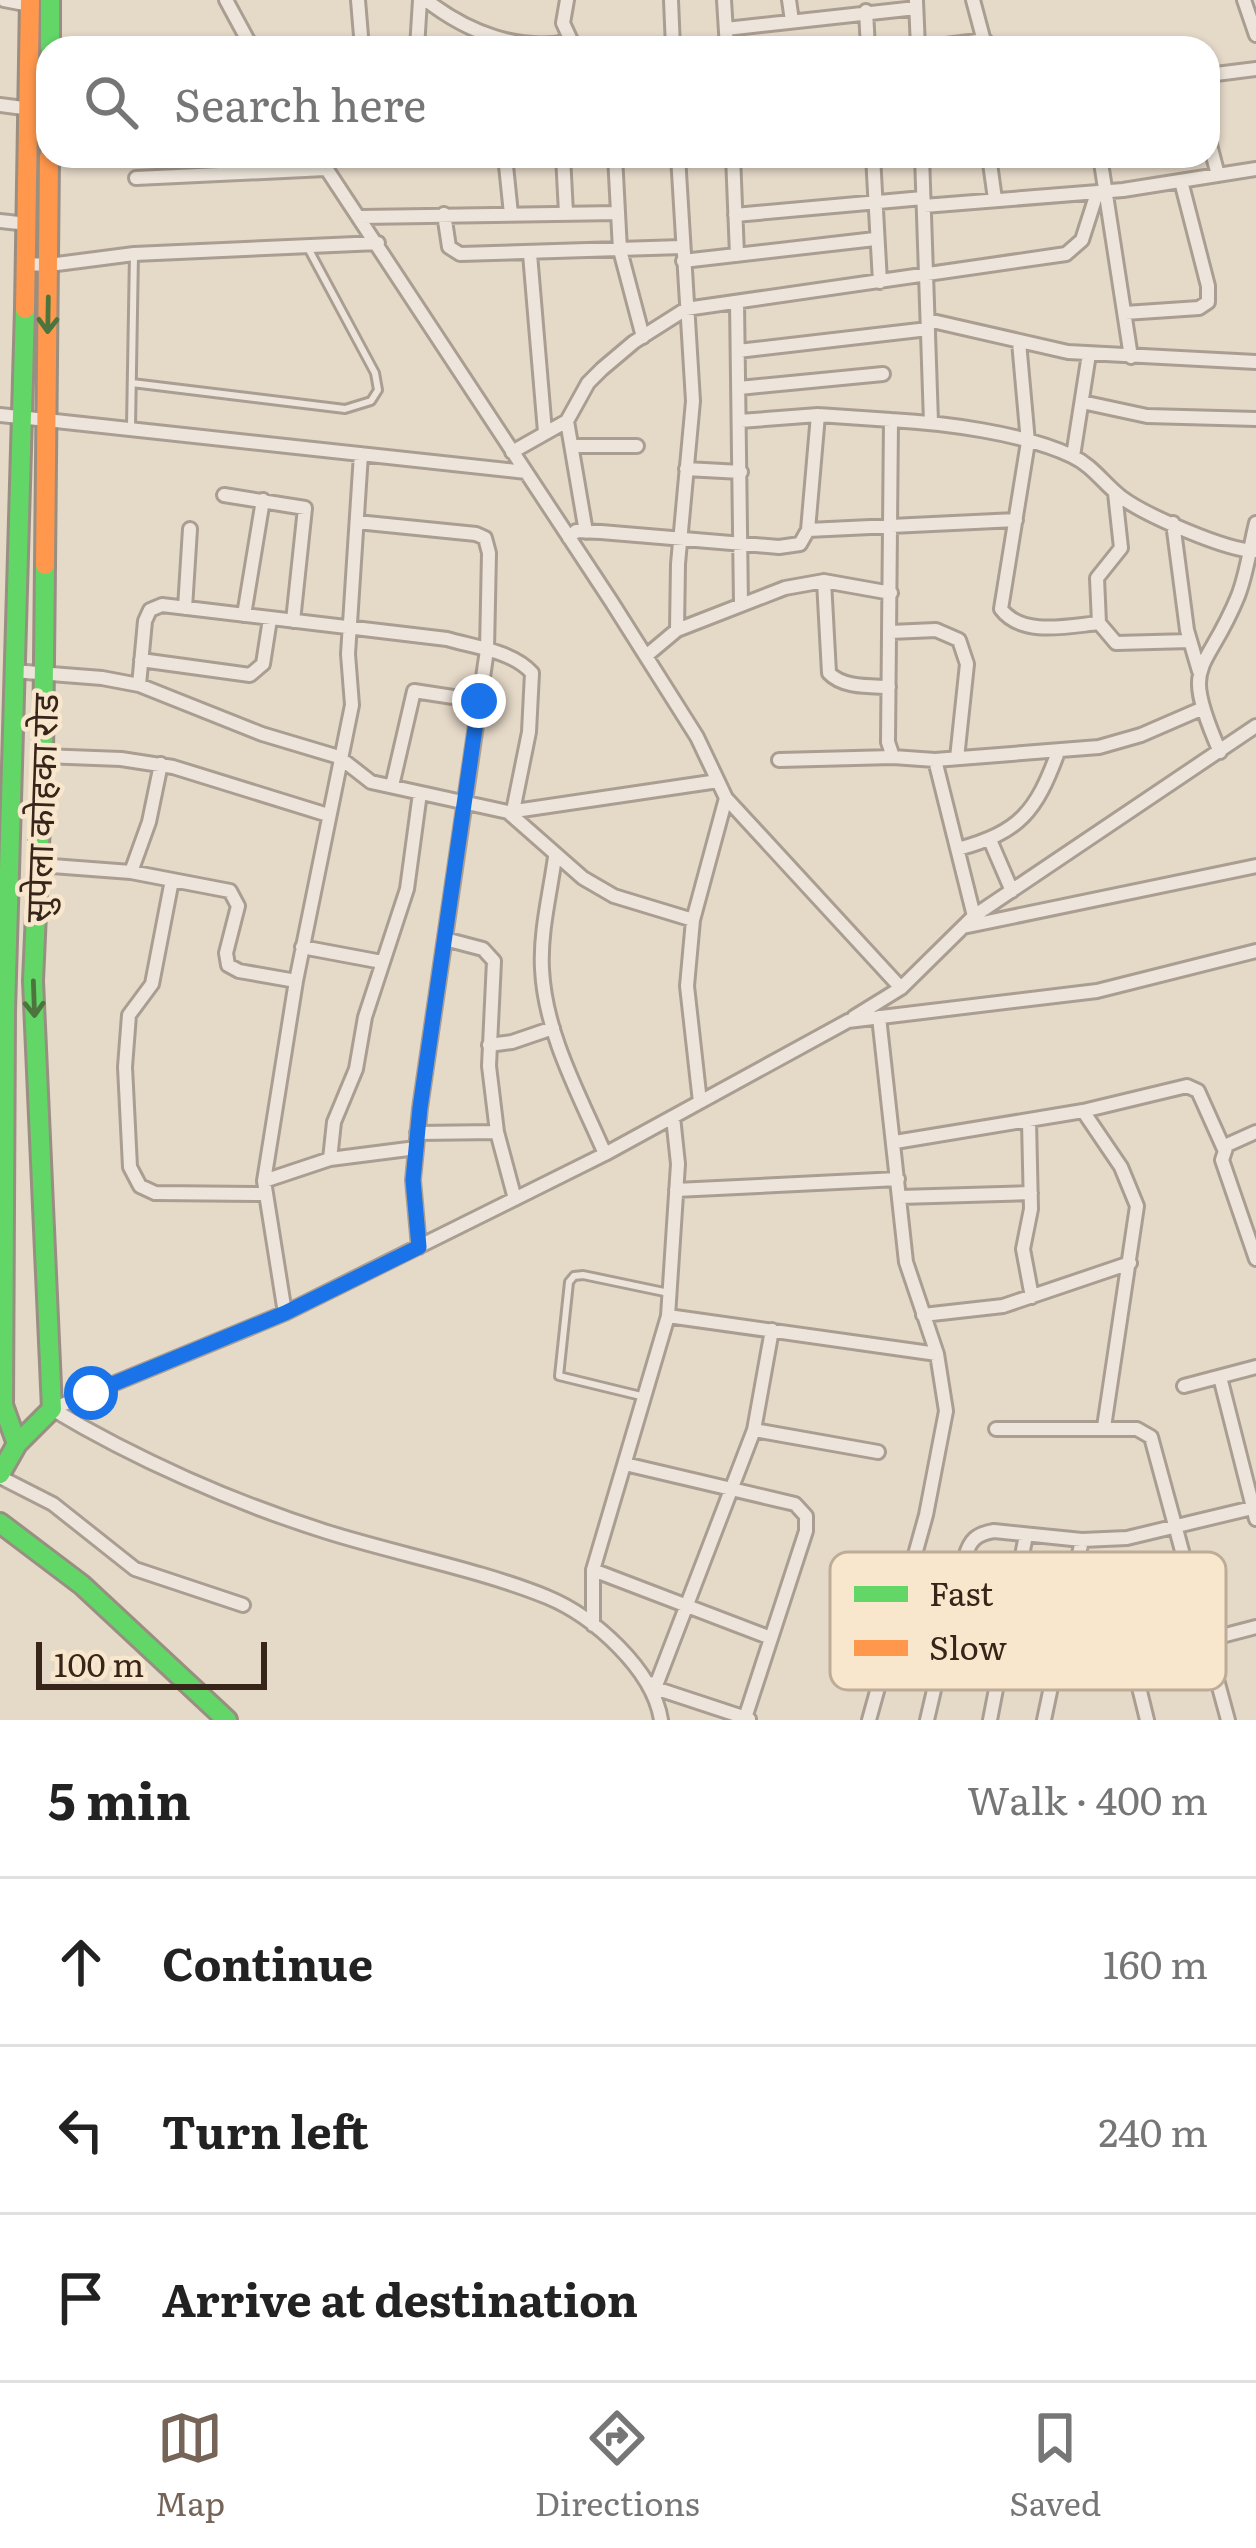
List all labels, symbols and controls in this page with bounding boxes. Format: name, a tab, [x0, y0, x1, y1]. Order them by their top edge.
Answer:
search box	[36, 36, 1220, 168]
icon: search	[78, 69, 144, 135]
text: Search here	[174, 69, 426, 136]
one-way arrow	[36, 295, 59, 334]
route end	[452, 674, 506, 728]
street label: सुपेला कोहका रोड	[9, 692, 70, 924]
one-way arrow	[23, 979, 46, 1018]
route start	[64, 1366, 118, 1420]
legend	[830, 1552, 1226, 1690]
text: Fast	[929, 1567, 994, 1616]
text: Slow	[929, 1621, 1007, 1670]
scale bar	[36, 1636, 267, 1689]
text: 100 m	[54, 1638, 144, 1687]
text: 5 min	[48, 1760, 191, 1836]
text: Walk · 400 m	[967, 1769, 1208, 1827]
text: Continue	[162, 1928, 373, 1995]
icon: ahead	[48, 1929, 114, 1995]
text: 160 m	[1103, 1933, 1208, 1991]
text: Turn left	[162, 2096, 369, 2163]
icon: left	[48, 2097, 114, 2163]
text: 240 m	[1099, 2101, 1208, 2159]
text: Arrive at destination	[162, 2264, 638, 2331]
icon: arrive	[48, 2265, 114, 2331]
tab: Map	[155, 2405, 225, 2526]
tab: Directions	[535, 2405, 700, 2526]
tab: Saved	[1009, 2405, 1101, 2526]

